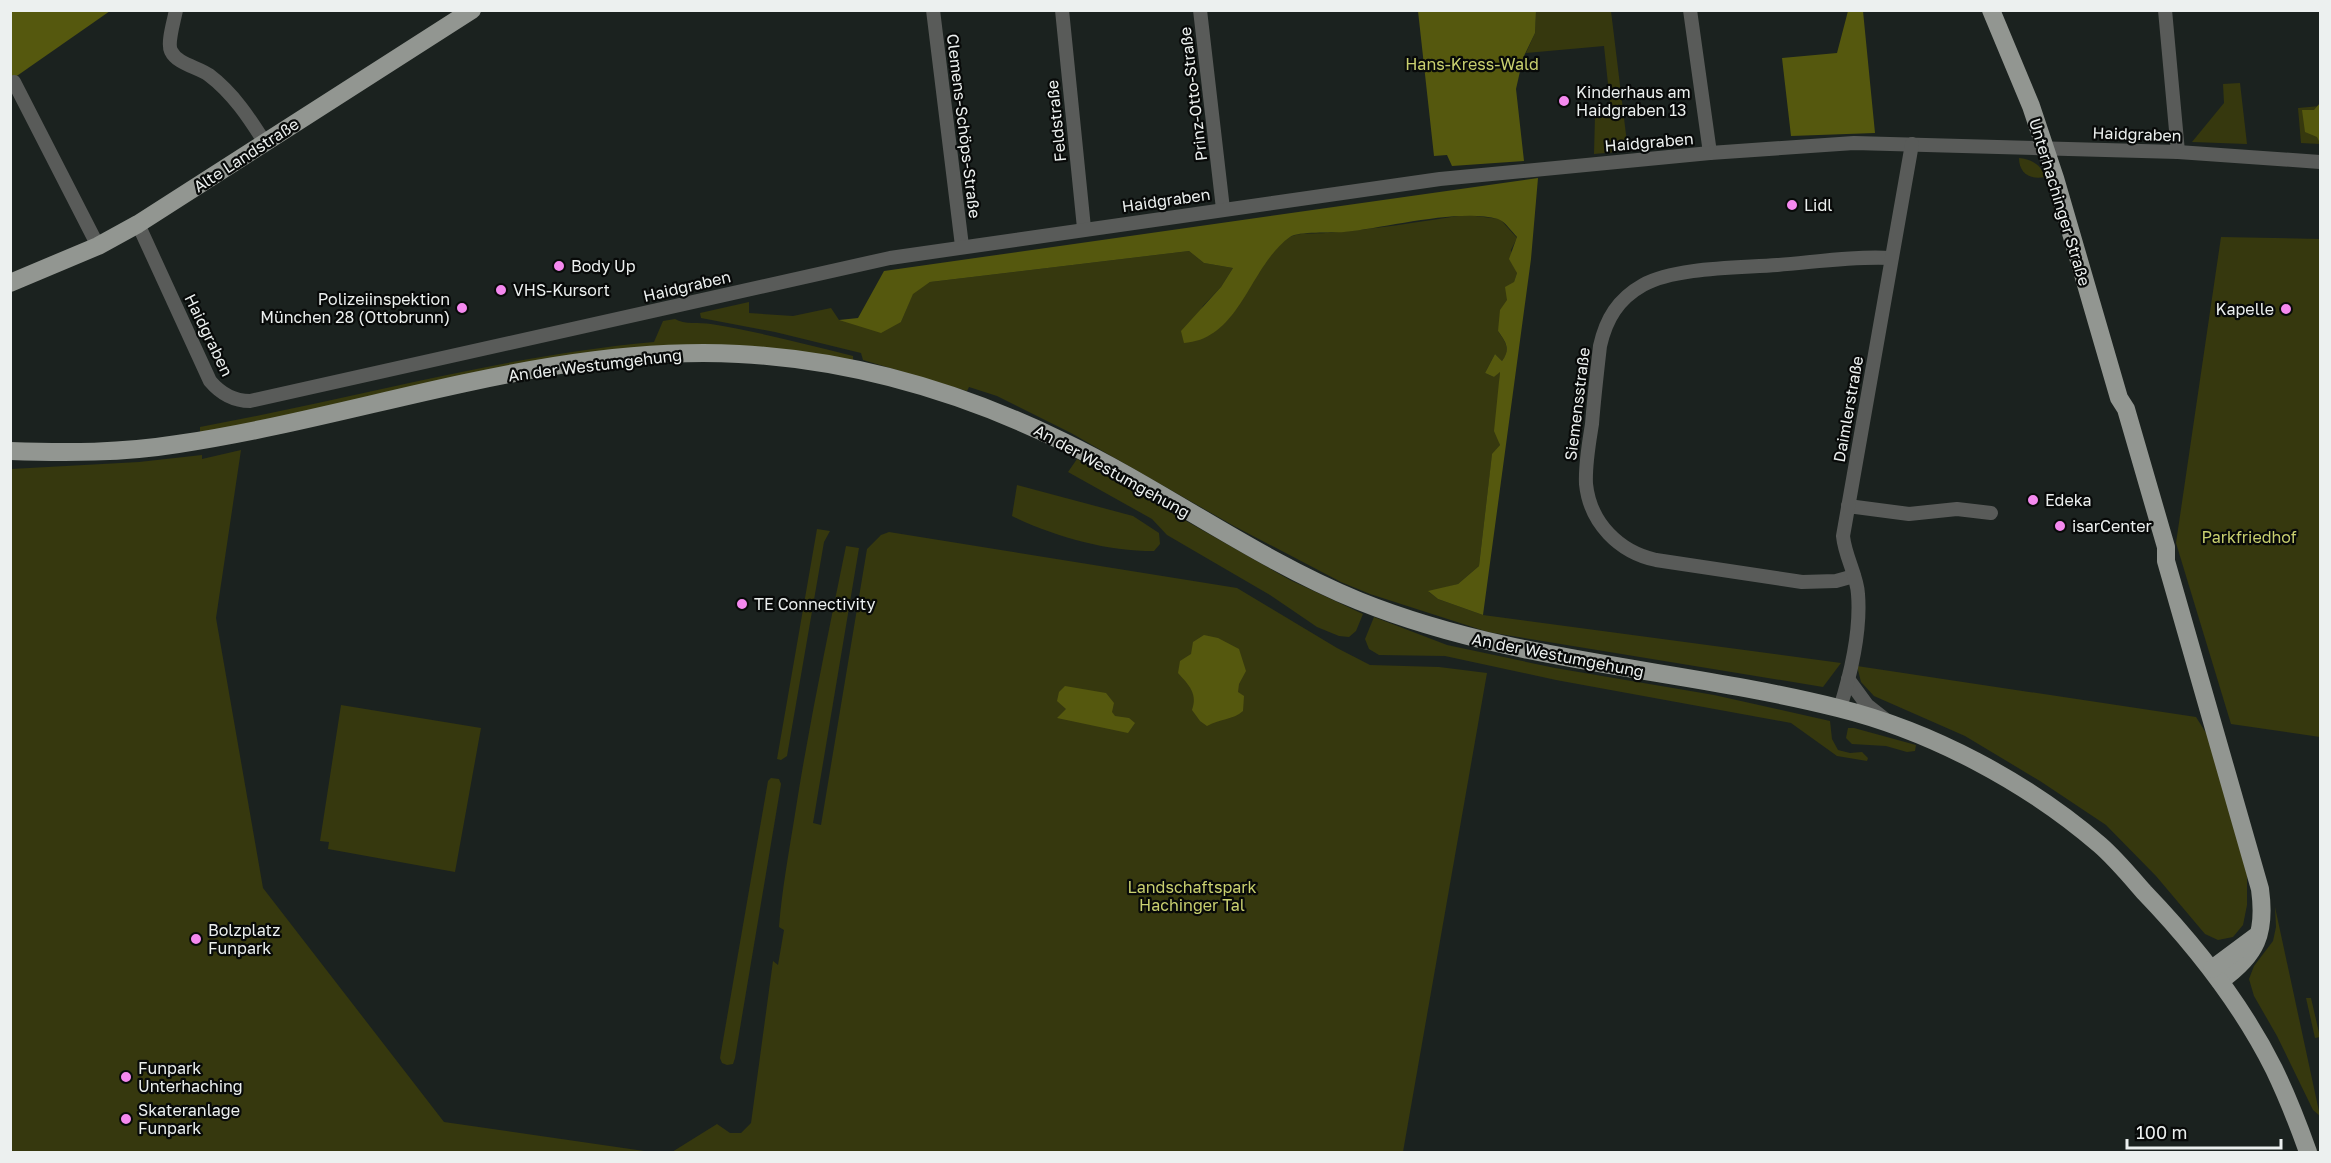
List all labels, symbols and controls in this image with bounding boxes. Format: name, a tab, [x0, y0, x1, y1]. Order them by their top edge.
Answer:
street label: Prinz-Otto-Straße	[1175, 26, 1211, 162]
street label: Clemens-Schöps-Straße	[943, 33, 985, 219]
park label: Hans-Kress-Wald	[1405, 54, 1539, 74]
street label: Feldstraße	[1042, 79, 1070, 163]
place label: Kinderhaus am Haidgraben 13	[1576, 82, 1691, 120]
marker: Kinderhaus am Haidgraben 13	[1557, 94, 1571, 108]
street label: Alte Landstraße	[190, 114, 302, 196]
street label: Unterhachinger Straße	[2025, 116, 2095, 288]
street label: Haidgraben	[2092, 122, 2182, 146]
street label: Haidgraben	[1604, 128, 1694, 156]
street label: Haidgraben	[1120, 184, 1212, 216]
place label: Lidl	[1804, 195, 1832, 215]
marker: Lidl	[1785, 198, 1799, 212]
place label: Body Up	[571, 256, 636, 276]
marker: Body Up	[552, 259, 566, 273]
street label: Haidgraben	[641, 266, 733, 306]
place label: VHS-Kursort	[513, 280, 610, 300]
marker: VHS-Kursort	[494, 283, 508, 297]
place label: Polizeiinspektion München 28 (Ottobrunn)	[260, 289, 450, 327]
street label: Haidgraben	[180, 291, 238, 379]
place label: Kapelle	[2216, 299, 2274, 319]
marker: Polizeiinspektion München 28 (Ottobrunn)	[455, 301, 469, 315]
marker: Kapelle	[2279, 302, 2293, 316]
street label: An der Westumgehung	[507, 344, 683, 386]
street label: Siemensstraße	[1560, 346, 1594, 462]
street label: Daimlerstraße	[1829, 354, 1867, 464]
street label: An der Westumgehung	[1031, 420, 1193, 522]
place label: Edeka	[2045, 490, 2092, 510]
marker: Edeka	[2026, 493, 2040, 507]
place label: isarCenter	[2072, 516, 2152, 536]
marker: isarCenter	[2053, 519, 2067, 533]
park label: Parkfriedhof	[2201, 527, 2297, 547]
place label: TE Connectivity	[754, 594, 875, 614]
marker: TE Connectivity	[735, 597, 749, 611]
street label: An der Westumgehung	[1470, 628, 1646, 682]
park label: Landschaftspark Hachinger Tal	[1127, 877, 1257, 915]
place label: Bolzplatz Funpark	[208, 920, 280, 958]
marker: Bolzplatz Funpark	[189, 932, 203, 946]
place label: Funpark Unterhaching	[138, 1058, 243, 1096]
marker: Funpark Unterhaching	[119, 1070, 133, 1084]
place label: Skateranlage Funpark	[138, 1100, 240, 1138]
marker: Skateranlage Funpark	[119, 1112, 133, 1126]
scale bar	[2127, 1112, 2282, 1150]
text: 100 m	[2136, 1121, 2187, 1143]

